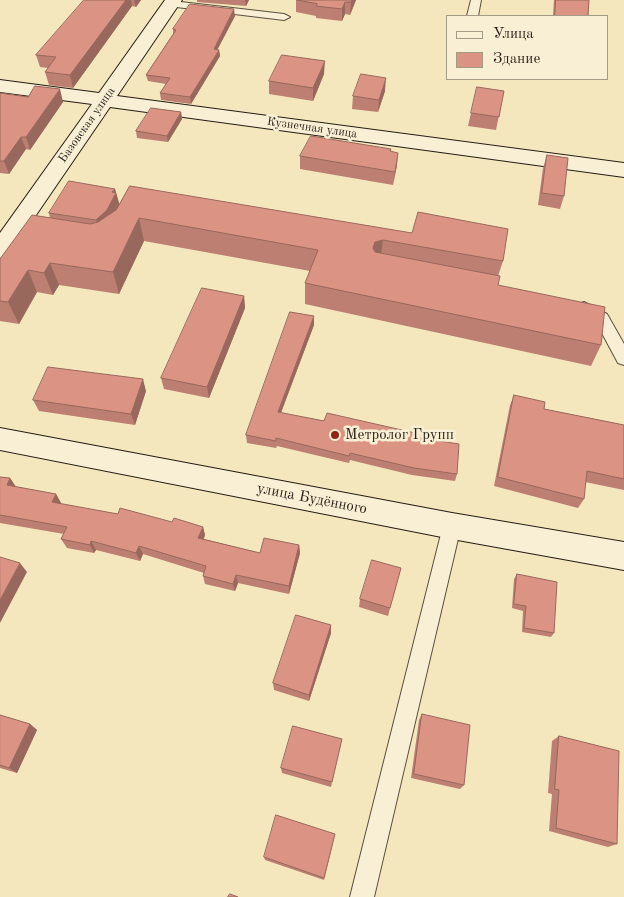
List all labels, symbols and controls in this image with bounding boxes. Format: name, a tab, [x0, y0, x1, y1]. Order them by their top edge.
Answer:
legend	[446, 15, 609, 80]
text: Улица	[493, 27, 534, 42]
text: Здание	[493, 52, 540, 67]
street label: Базовская улица	[56, 84, 118, 166]
street label: Кузнечная улица	[266, 115, 358, 141]
place label: Метролог Групп	[345, 426, 454, 444]
marker: Метролог Групп	[329, 429, 341, 441]
street label: улица Будённого	[255, 479, 369, 519]

